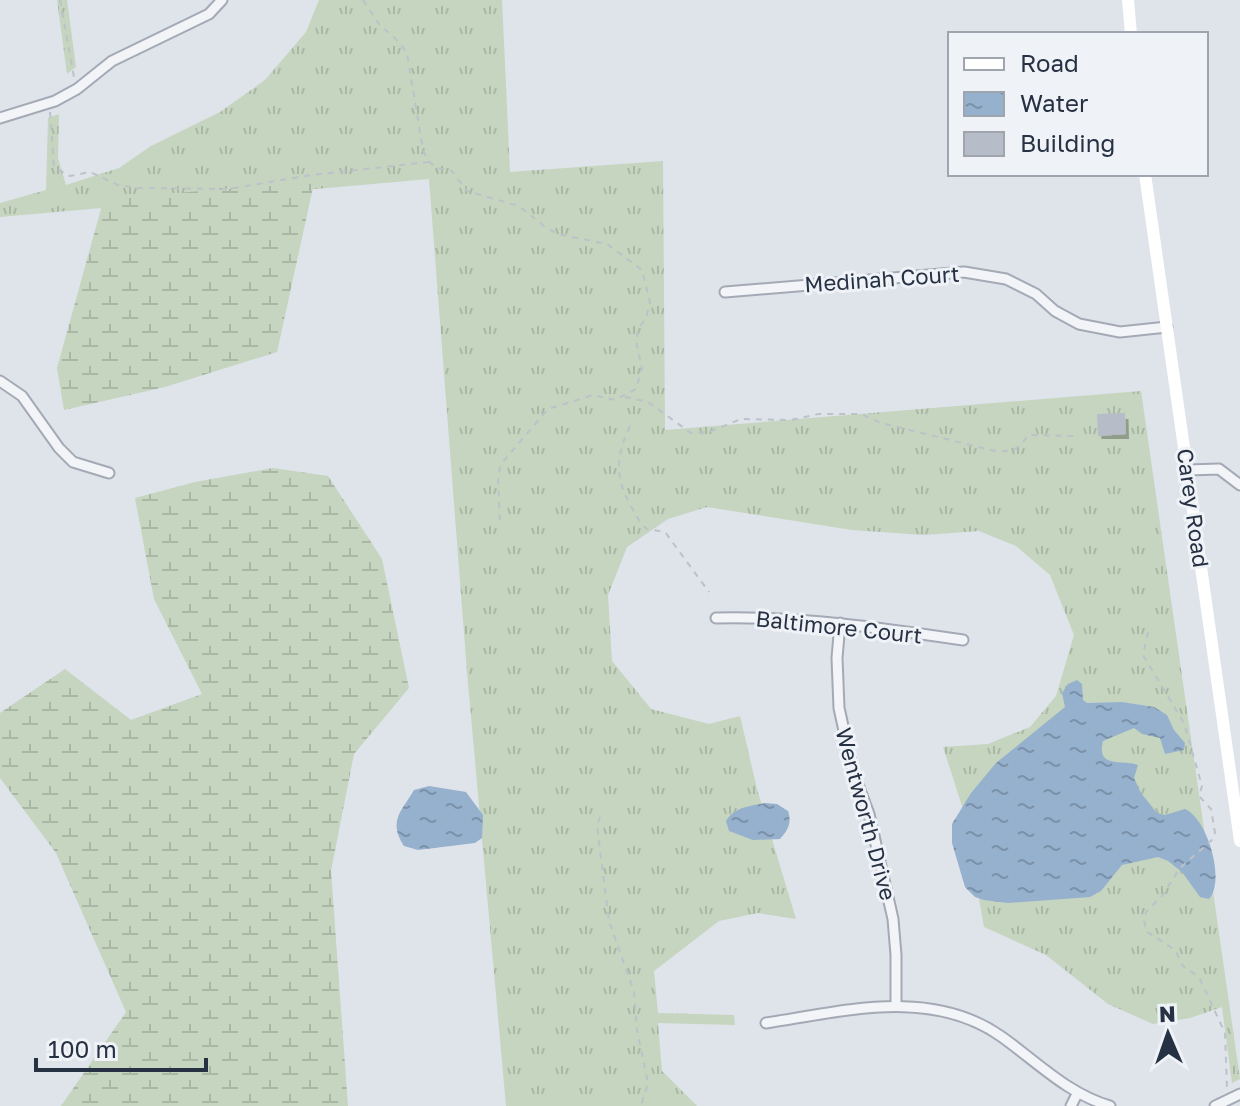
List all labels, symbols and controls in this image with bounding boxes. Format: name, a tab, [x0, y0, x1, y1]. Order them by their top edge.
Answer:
legend	[948, 32, 1208, 176]
text: Road	[1020, 48, 1079, 77]
text: Water	[1020, 88, 1088, 117]
text: Building	[1020, 128, 1115, 157]
street label: Medinah Court	[804, 260, 960, 297]
street label: Carey Road	[1172, 447, 1215, 569]
street label: Baltimore Court	[755, 604, 924, 649]
street label: Wentworth Drive	[830, 725, 902, 903]
north arrow	[1128, 994, 1208, 1074]
text: N	[1158, 1000, 1176, 1027]
scale bar	[36, 1022, 206, 1072]
text: 100 m	[48, 1034, 117, 1063]

